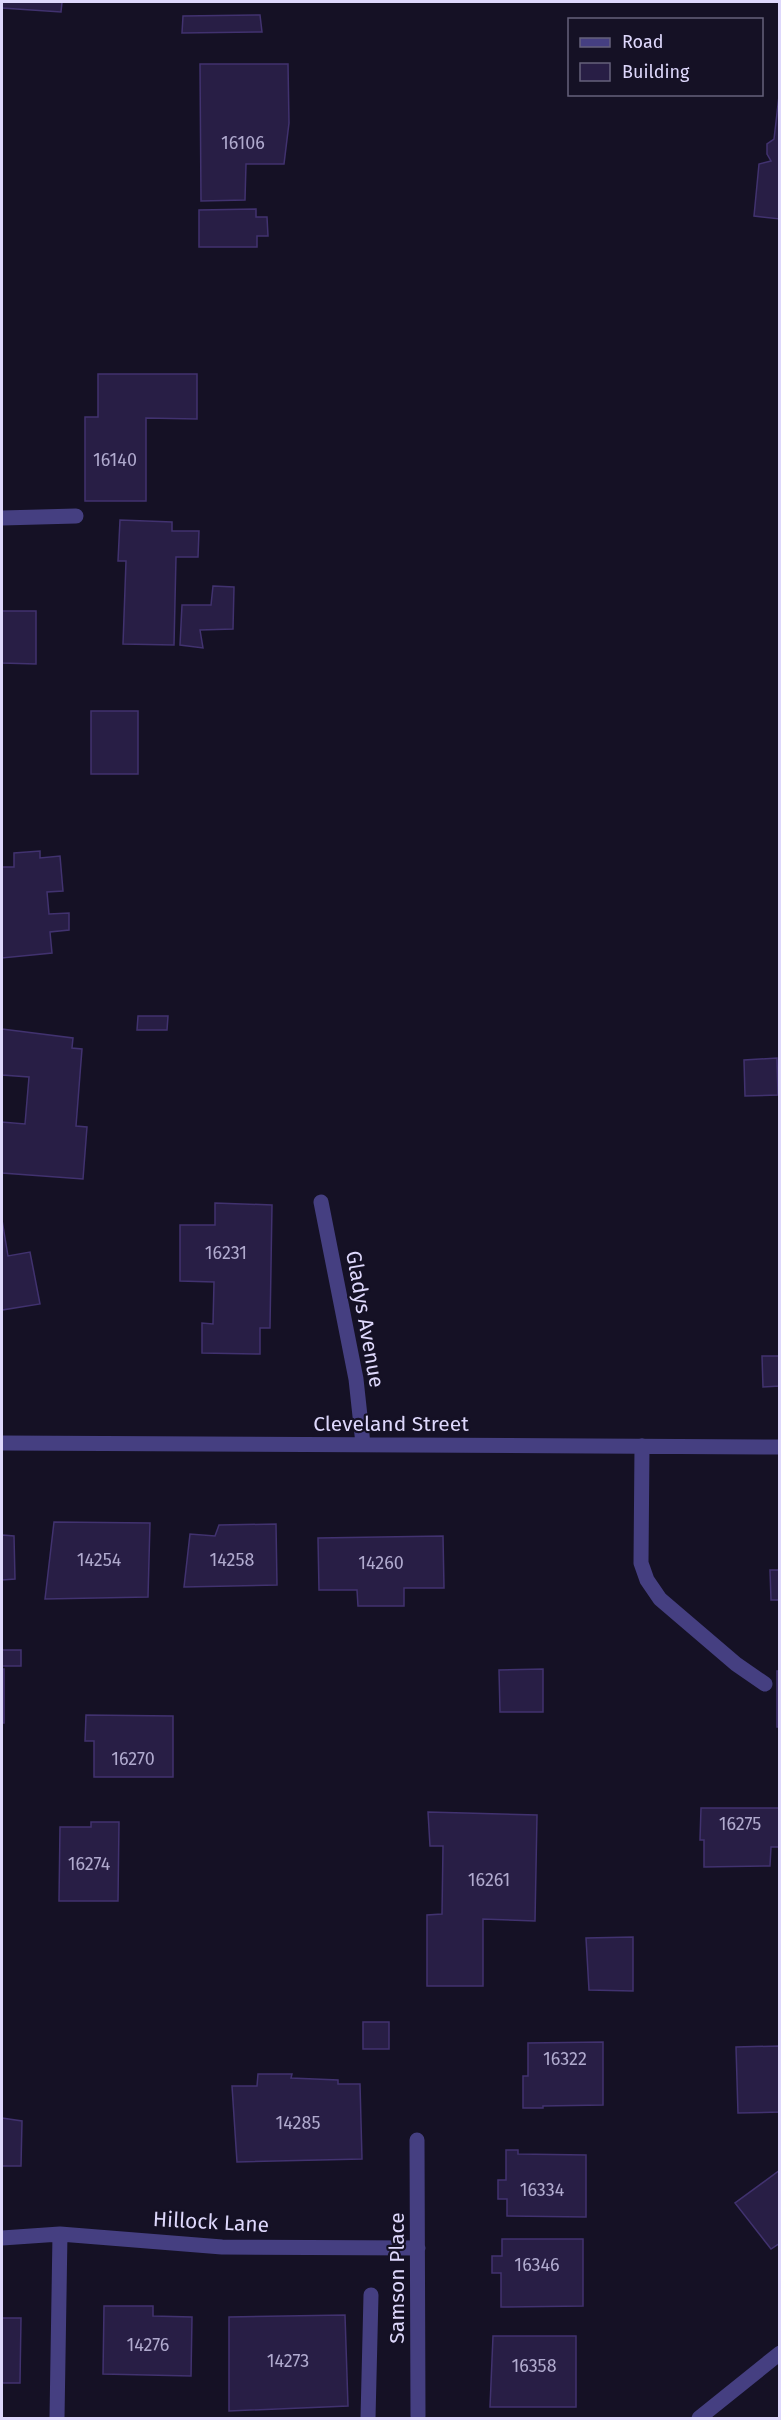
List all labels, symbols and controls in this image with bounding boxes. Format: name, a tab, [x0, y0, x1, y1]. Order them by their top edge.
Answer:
legend	[568, 18, 763, 96]
text: Road	[622, 31, 664, 53]
text: Building	[622, 61, 690, 83]
house number: 16106	[221, 132, 265, 154]
house number: 16140	[93, 449, 137, 471]
house number: 16231	[205, 1242, 247, 1264]
street label: Gladys Avenue	[340, 1249, 390, 1389]
street label: Cleveland Street	[313, 1411, 469, 1437]
house number: 14254	[77, 1549, 122, 1571]
house number: 14258	[210, 1549, 255, 1571]
house number: 14260	[358, 1552, 404, 1574]
house number: 16270	[111, 1748, 155, 1770]
house number: 16275	[719, 1813, 761, 1835]
house number: 16274	[68, 1853, 111, 1875]
house number: 16261	[468, 1869, 510, 1891]
house number: 16322	[543, 2048, 587, 2070]
house number: 14285	[276, 2112, 320, 2134]
house number: 16334	[520, 2179, 565, 2201]
street label: Hillock Lane	[152, 2206, 270, 2238]
street label: Samson Place	[384, 2212, 410, 2344]
house number: 16346	[514, 2254, 560, 2276]
house number: 14276	[127, 2334, 169, 2356]
house number: 14273	[267, 2350, 309, 2372]
house number: 16358	[511, 2355, 557, 2377]

